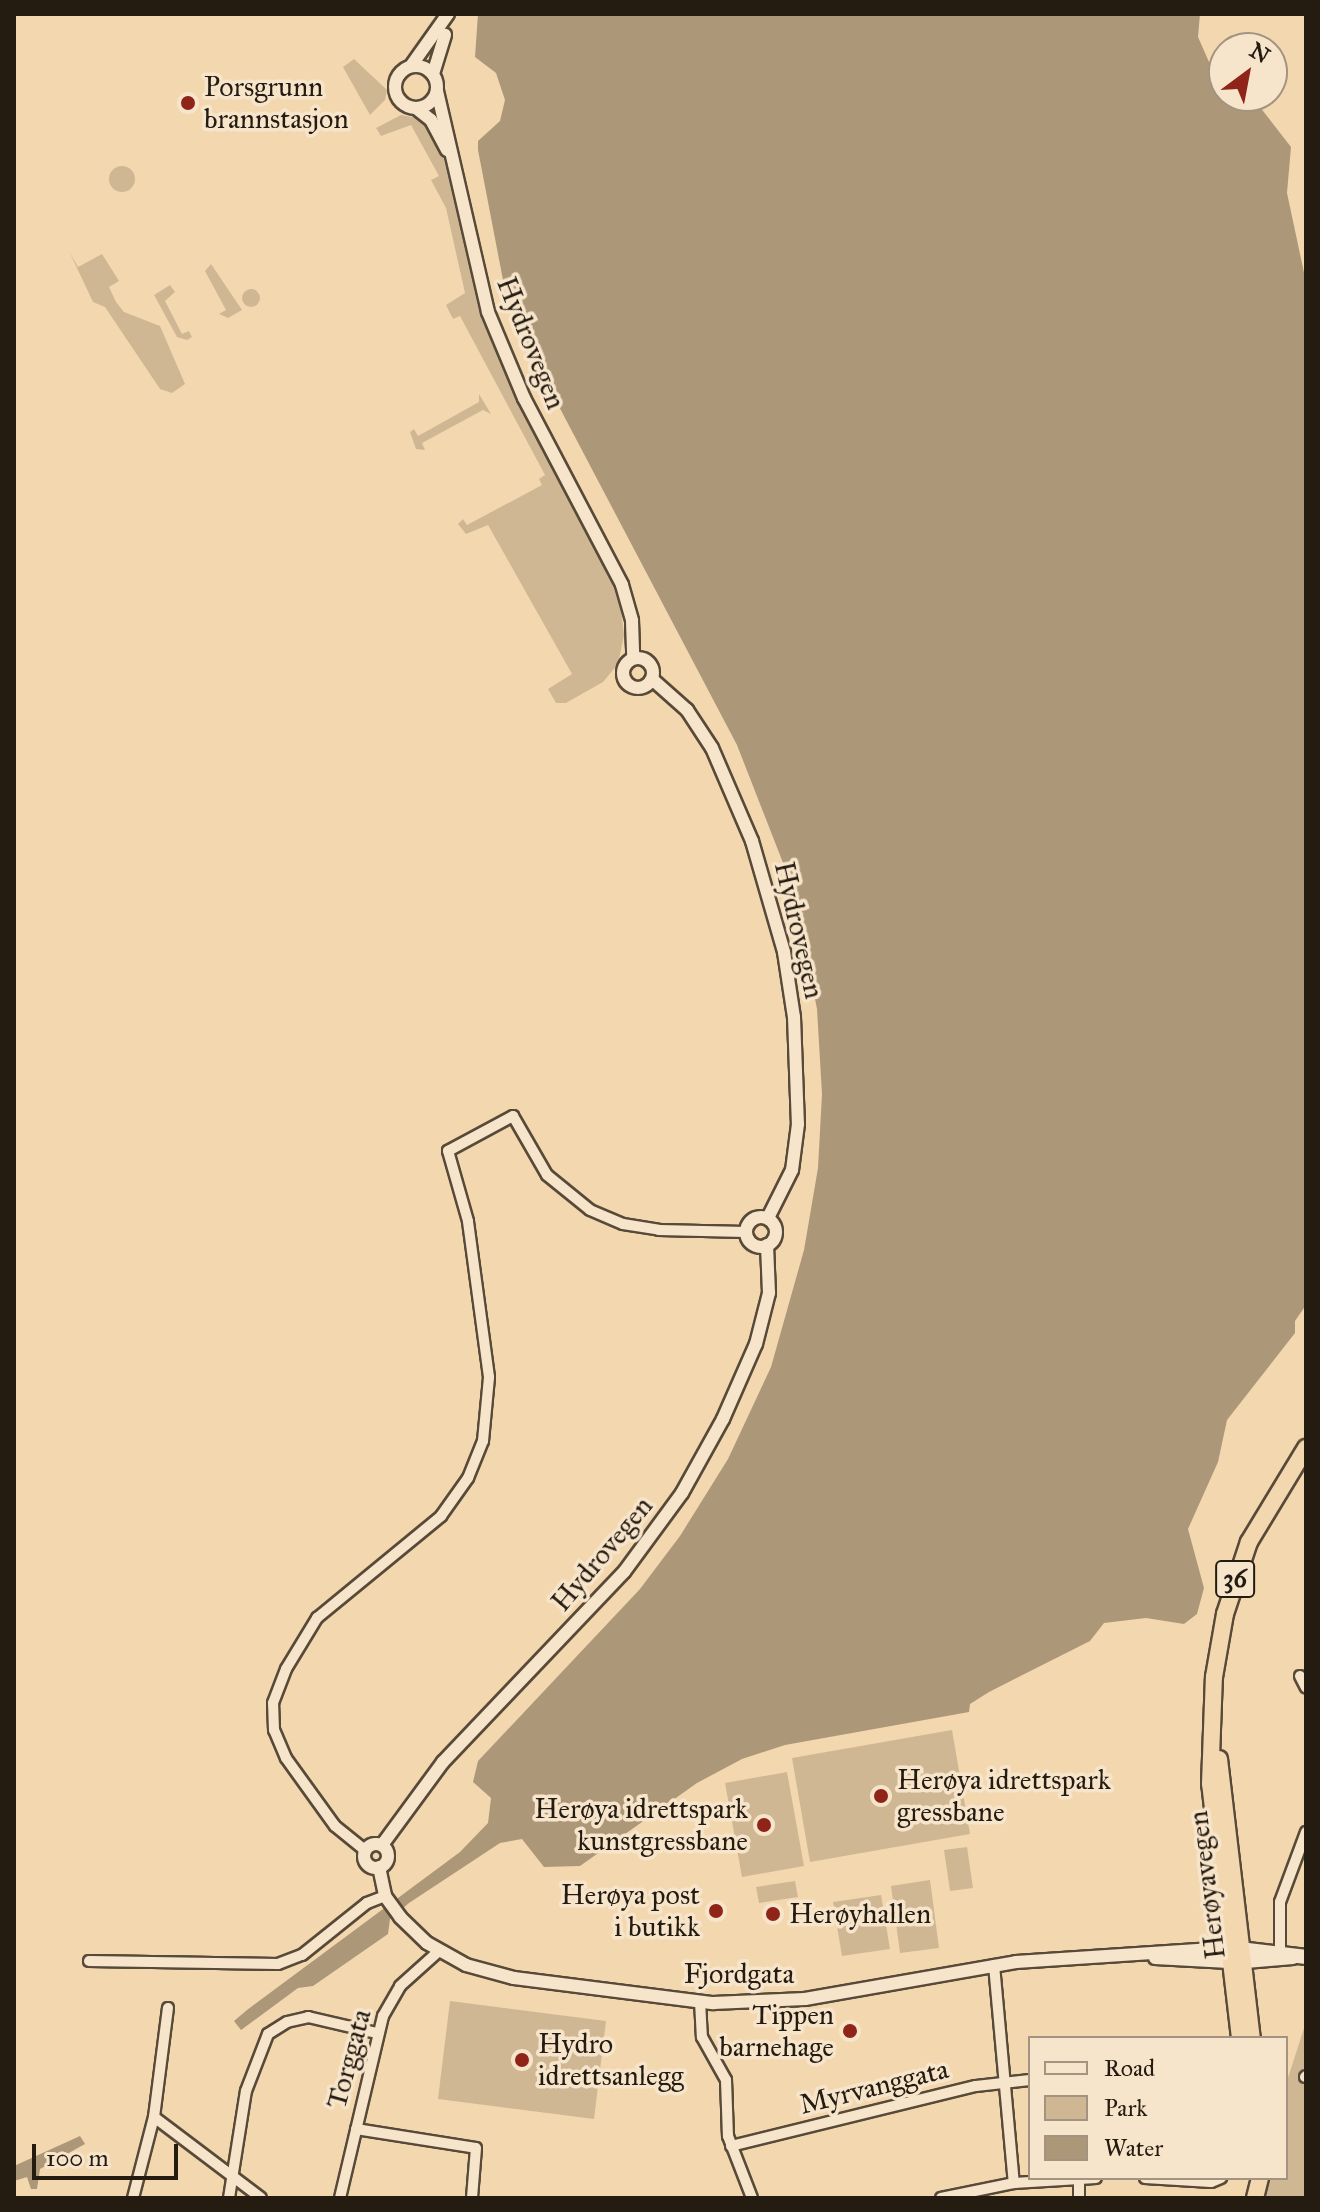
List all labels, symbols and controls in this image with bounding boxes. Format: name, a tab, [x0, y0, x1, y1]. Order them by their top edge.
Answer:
north arrow	[1208, 32, 1288, 112]
text: N	[1245, 37, 1275, 69]
place label: Porsgrunn brannstasjon	[204, 70, 349, 136]
marker: Porsgrunn brannstasjon	[179, 94, 197, 112]
street label: Hydrovegen	[489, 272, 573, 414]
street label: Hydrovegen	[767, 858, 831, 1002]
street label: Hydrovegen	[544, 1490, 660, 1618]
road number: 36	[1215, 1557, 1255, 1601]
place label: Herøya idrettspark gressbane	[897, 1763, 1111, 1829]
marker: Herøya idrettspark gressbane	[872, 1787, 890, 1805]
place label: Herøya idrettspark kunstgressbane	[534, 1792, 748, 1858]
street label: Herøyavegen	[1181, 1809, 1233, 1961]
marker: Herøya idrettspark kunstgressbane	[755, 1816, 773, 1834]
place label: Herøya post i butikk	[561, 1878, 700, 1944]
place label: Herøyhallen	[789, 1897, 931, 1931]
marker: Herøya post i butikk	[707, 1902, 725, 1920]
marker: Herøyhallen	[764, 1905, 782, 1923]
street label: Fjordgata	[684, 1957, 794, 1991]
place label: Tippen barnehage	[719, 1998, 834, 2064]
street label: Torggata	[320, 2006, 378, 2112]
marker: Tippen barnehage	[841, 2022, 859, 2040]
place label: Hydro idrettsanlegg	[538, 2027, 684, 2093]
legend	[1028, 2036, 1288, 2180]
marker: Hydro idrettsanlegg	[513, 2051, 531, 2069]
street label: Myrvanggata	[796, 2052, 952, 2122]
text: Road	[1104, 2053, 1155, 2083]
text: Park	[1104, 2093, 1147, 2123]
scale bar	[36, 2128, 182, 2178]
text: Water	[1104, 2133, 1163, 2163]
text: 100 m	[46, 2143, 109, 2173]

